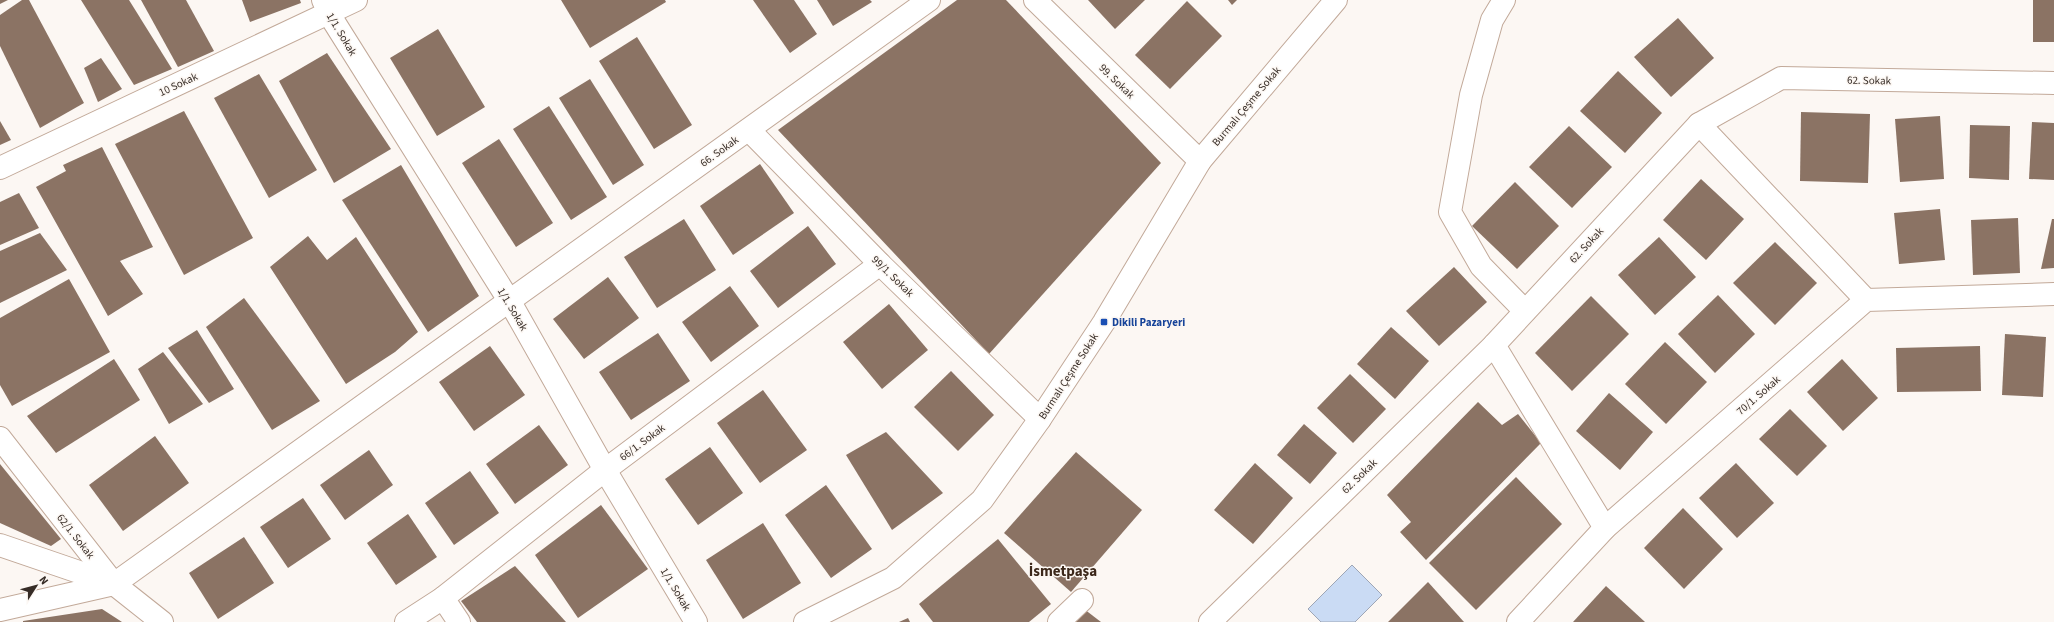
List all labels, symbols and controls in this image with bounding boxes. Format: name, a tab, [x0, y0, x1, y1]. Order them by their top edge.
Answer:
street label: 1/1. Sokak	[323, 10, 361, 59]
street label: 99. Sokak	[1096, 61, 1138, 102]
street label: Burmalı Çeşme Sokak	[1209, 63, 1285, 149]
street label: 10 Sokak	[156, 69, 201, 100]
street label: 62. Sokak	[1847, 73, 1892, 88]
street label: 66. Sokak	[697, 132, 742, 170]
street label: 62. Sokak	[1566, 224, 1607, 267]
street label: 99/1. Sokak	[868, 252, 917, 301]
street label: 1/1. Sokak	[494, 285, 532, 334]
place label: Dikili Pazaryeri	[1112, 315, 1185, 330]
marker: Dikili Pazaryeri	[1099, 317, 1109, 327]
street label: Burmalı Çeşme Sokak	[1035, 330, 1102, 422]
street label: 70/1. Sokak	[1733, 372, 1784, 419]
street label: 66/1. Sokak	[616, 420, 669, 464]
street label: 62. Sokak	[1338, 455, 1381, 497]
street label: 62/1. Sokak	[53, 511, 98, 562]
district label: İsmetpaşa	[1029, 561, 1097, 582]
street label: 1/1. Sokak	[657, 565, 695, 614]
north arrow	[16, 566, 56, 606]
text: N	[35, 573, 52, 588]

